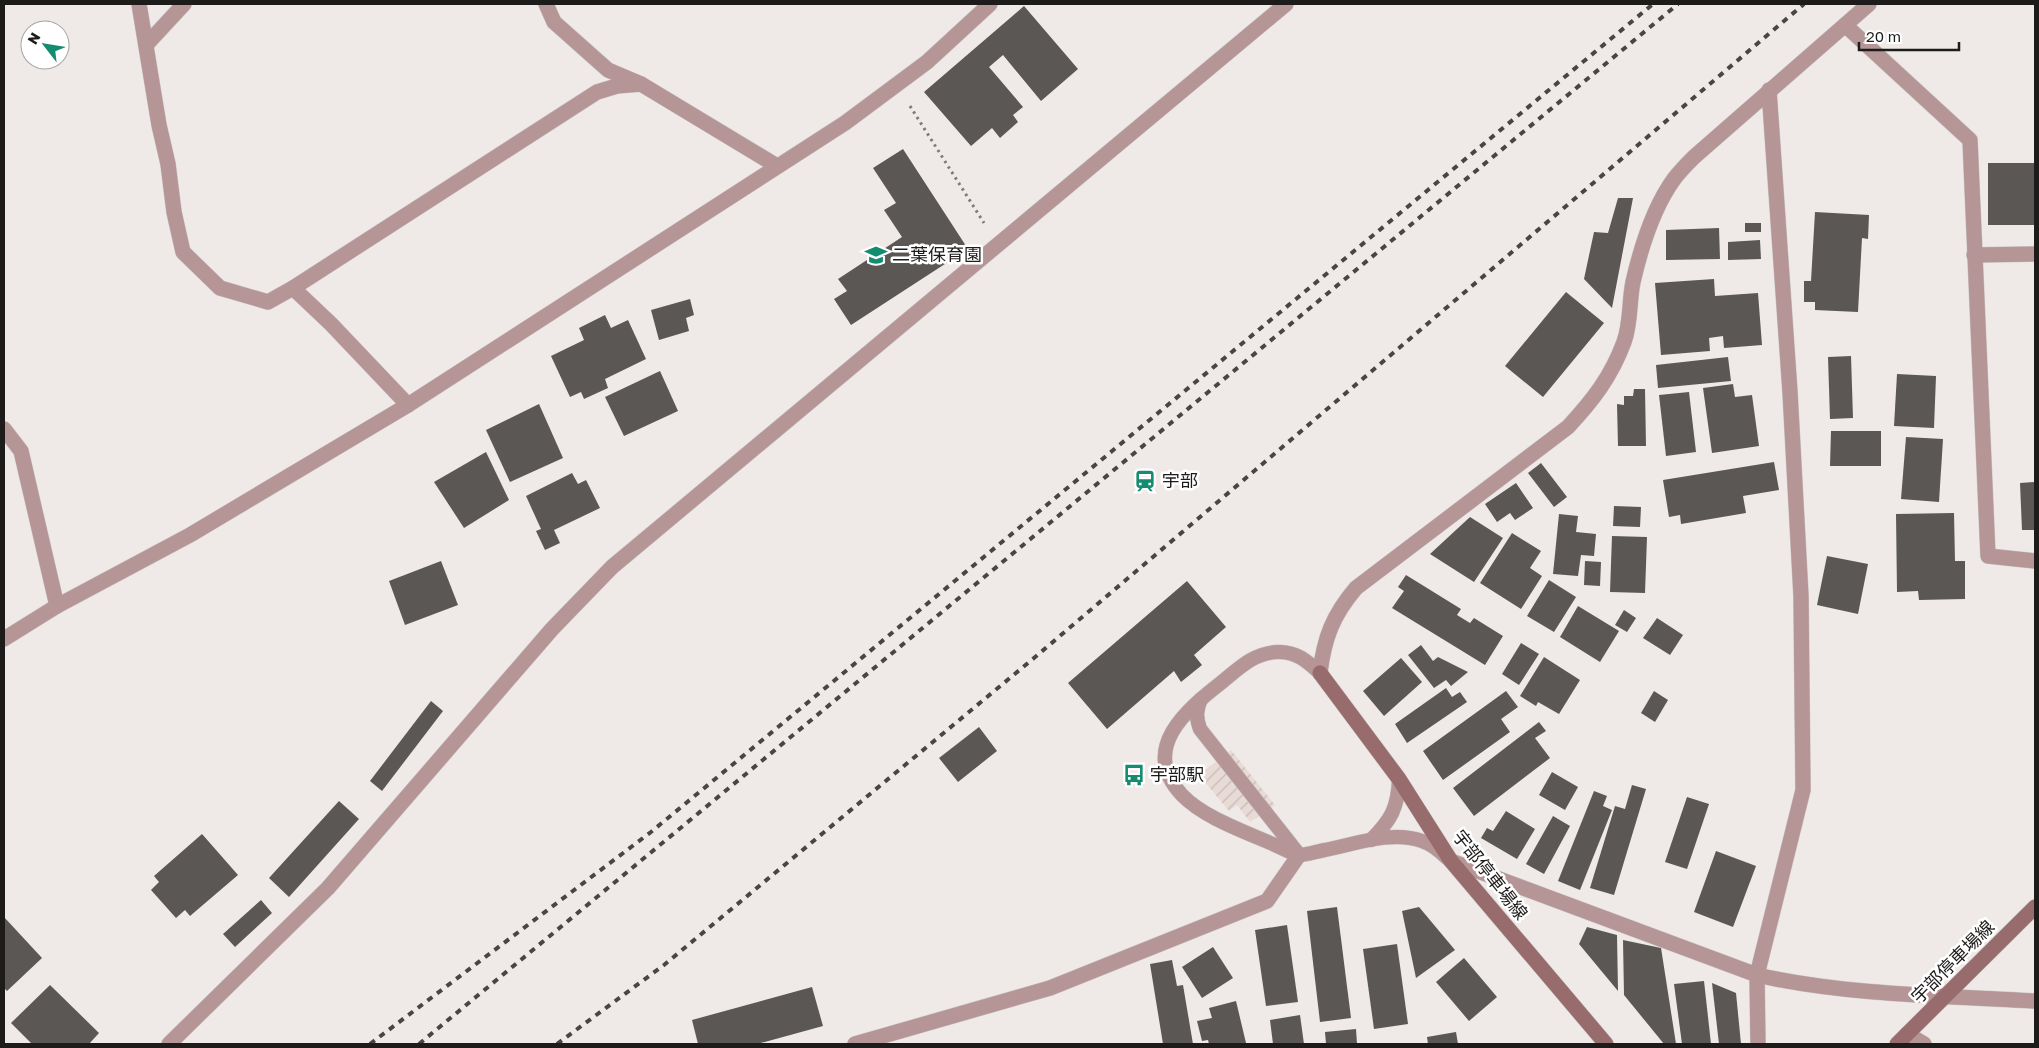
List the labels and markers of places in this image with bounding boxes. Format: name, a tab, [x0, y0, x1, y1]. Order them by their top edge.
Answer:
school or university icon: 二葉保育園	[863, 242, 889, 268]
place label: 二葉保育園	[892, 243, 982, 265]
station icon: 宇部	[1132, 468, 1158, 494]
place label: 宇部	[1162, 469, 1198, 491]
bus stop icon: 宇部駅	[1121, 762, 1147, 788]
place label: 宇部駅	[1150, 763, 1204, 785]

